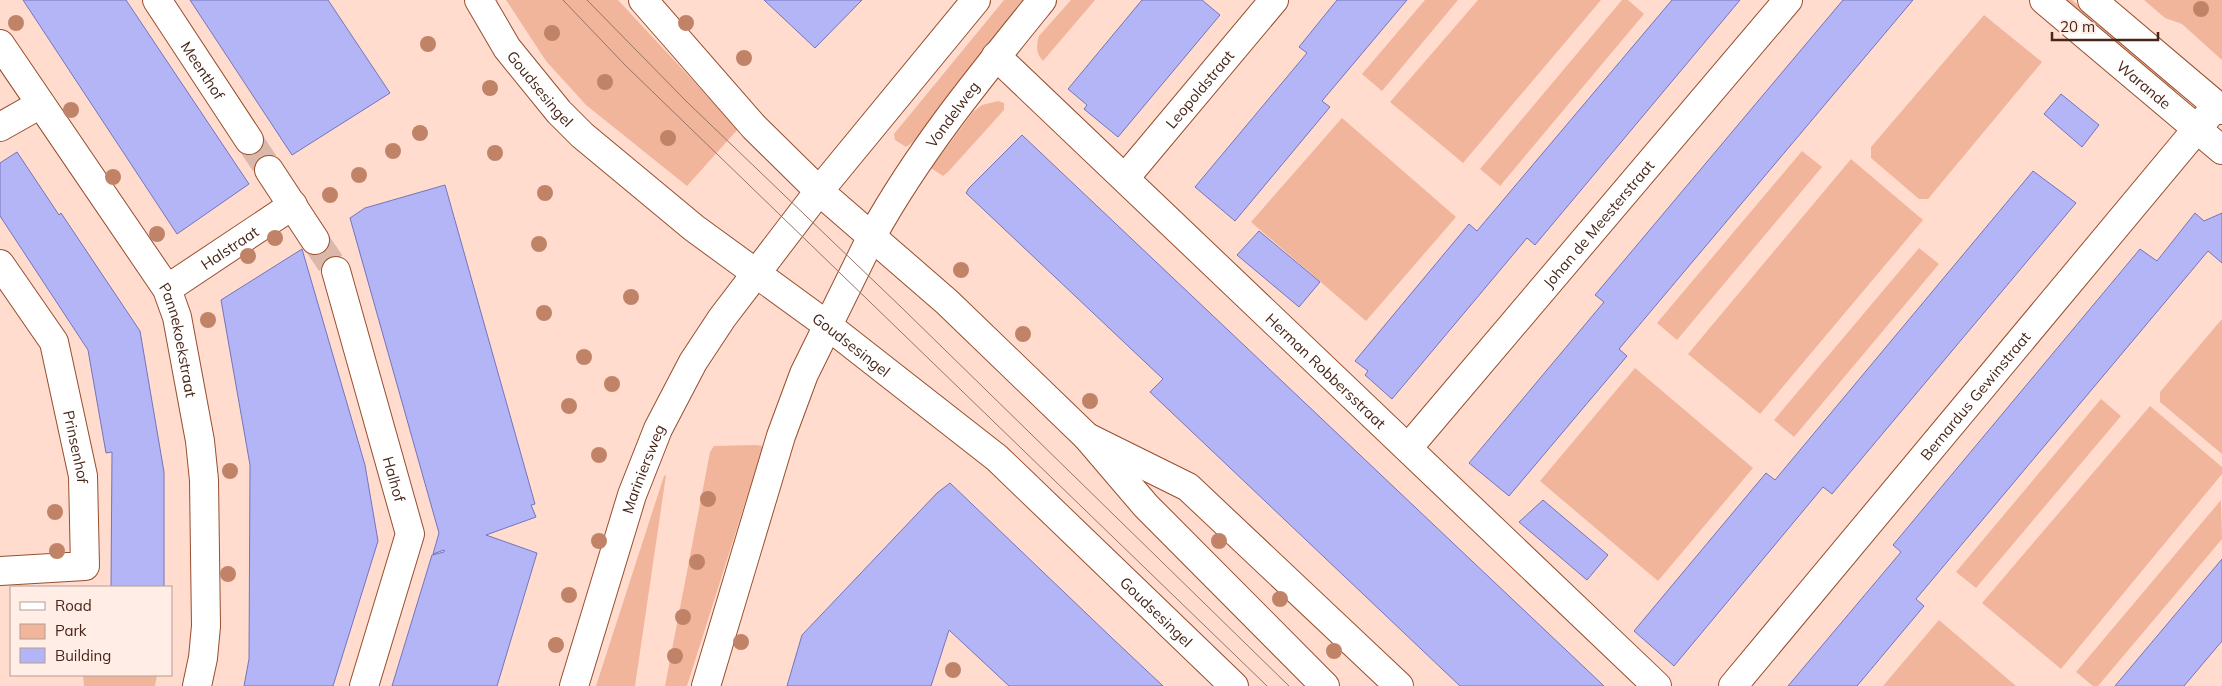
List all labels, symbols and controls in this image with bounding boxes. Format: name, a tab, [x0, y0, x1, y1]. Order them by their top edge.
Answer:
scale bar	[2052, 10, 2158, 42]
text: 20 m	[2060, 17, 2095, 36]
street label: Meenthof	[177, 38, 230, 104]
street label: Goudsesingel	[503, 46, 578, 131]
street label: Leopoldstraat	[1161, 46, 1238, 132]
street label: Warande	[2113, 56, 2175, 113]
street label: Vondelweg	[921, 77, 983, 151]
street label: Johan de Meesterstraat	[1539, 156, 1658, 292]
street label: Halstraat	[197, 221, 262, 273]
street label: Pannekoekstraat	[156, 279, 201, 399]
street label: Goudsesingel	[809, 308, 894, 381]
street label: Herman Robbersstraat	[1262, 309, 1390, 432]
street label: Bernardus Gewinstraat	[1916, 327, 2034, 464]
street label: Prinsenhof	[60, 408, 93, 484]
street label: Mariniersweg	[617, 421, 669, 516]
street label: Halhof	[379, 454, 410, 505]
street label: Goudsesingel	[1116, 572, 1197, 651]
legend	[10, 586, 172, 676]
text: Road	[55, 596, 92, 615]
text: Park	[55, 621, 87, 640]
text: Building	[55, 646, 111, 665]

